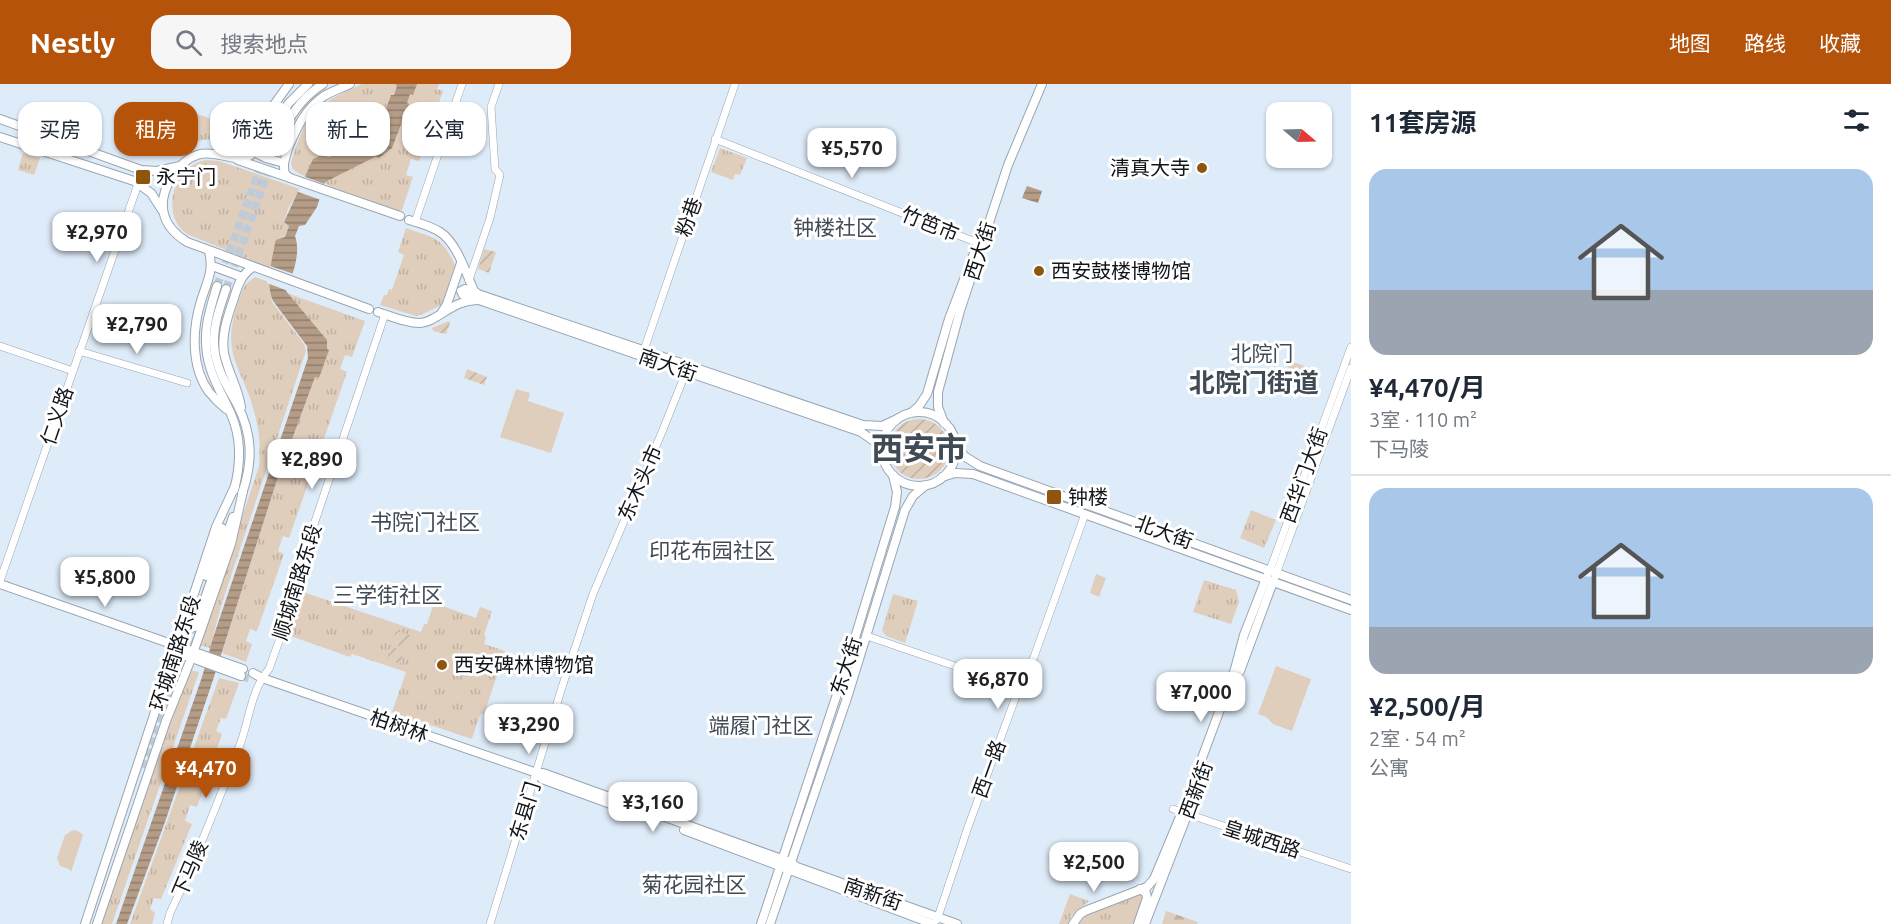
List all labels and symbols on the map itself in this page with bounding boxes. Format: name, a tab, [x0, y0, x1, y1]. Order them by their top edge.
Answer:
north arrow	[1266, 102, 1332, 168]
pin: ¥5,570	[803, 128, 901, 179]
place label: 清真大寺	[1110, 156, 1190, 179]
marker: 清真大寺	[1195, 161, 1209, 175]
place label: 永宁门	[156, 165, 216, 188]
marker: 永宁门	[134, 168, 152, 186]
street label: 粉巷	[671, 194, 706, 239]
street label: 竹笆市	[898, 202, 962, 245]
pin: ¥2,970	[48, 212, 146, 263]
district label: 钟楼社区	[793, 215, 877, 239]
street label: 西大街	[959, 219, 1000, 283]
place label: 西安鼓楼博物馆	[1051, 259, 1191, 282]
marker: 西安鼓楼博物馆	[1032, 264, 1046, 278]
pin: ¥2,790	[88, 304, 186, 355]
district label: 北院门	[1231, 341, 1294, 365]
street label: 南大街	[636, 344, 700, 385]
district label: 北院门街道	[1189, 368, 1319, 397]
street label: 仁义路	[36, 384, 77, 448]
street label: 西华门大街	[1276, 424, 1331, 526]
district label: 西安市	[871, 430, 967, 466]
pin: ¥2,890	[263, 439, 361, 490]
street label: 东木头市	[613, 442, 666, 524]
place label: 钟楼	[1068, 485, 1108, 508]
marker: 钟楼	[1045, 488, 1063, 506]
district label: 书院门社区	[370, 509, 480, 534]
street label: 北大街	[1132, 510, 1196, 553]
street label: 顺城南路东段	[268, 521, 325, 643]
district label: 印花布园社区	[649, 538, 775, 562]
pin: ¥5,800	[56, 557, 154, 608]
district label: 三学街社区	[333, 582, 443, 607]
street label: 环城南路东段	[145, 592, 204, 713]
street label: 东大街	[825, 634, 866, 698]
place label: 西安碑林博物馆	[454, 653, 594, 676]
marker: 西安碑林博物馆	[435, 658, 449, 672]
pin: ¥6,870	[949, 659, 1047, 710]
pin: ¥7,000	[1152, 672, 1250, 723]
pin: ¥3,290	[480, 704, 578, 755]
street label: 柏树林	[367, 705, 431, 746]
district label: 端履门社区	[709, 713, 814, 737]
street label: 西一路	[967, 737, 1010, 801]
pin: ¥4,470	[157, 748, 255, 799]
street label: 西新街	[1174, 758, 1217, 822]
street label: 东县门	[505, 779, 544, 843]
pin: ¥3,160	[604, 782, 702, 833]
street label: 皇城西路	[1221, 815, 1304, 862]
street label: 下马陵	[167, 837, 212, 901]
pin: ¥2,500	[1045, 842, 1143, 893]
district label: 菊花园社区	[642, 872, 747, 896]
street label: 南新街	[841, 873, 905, 914]

